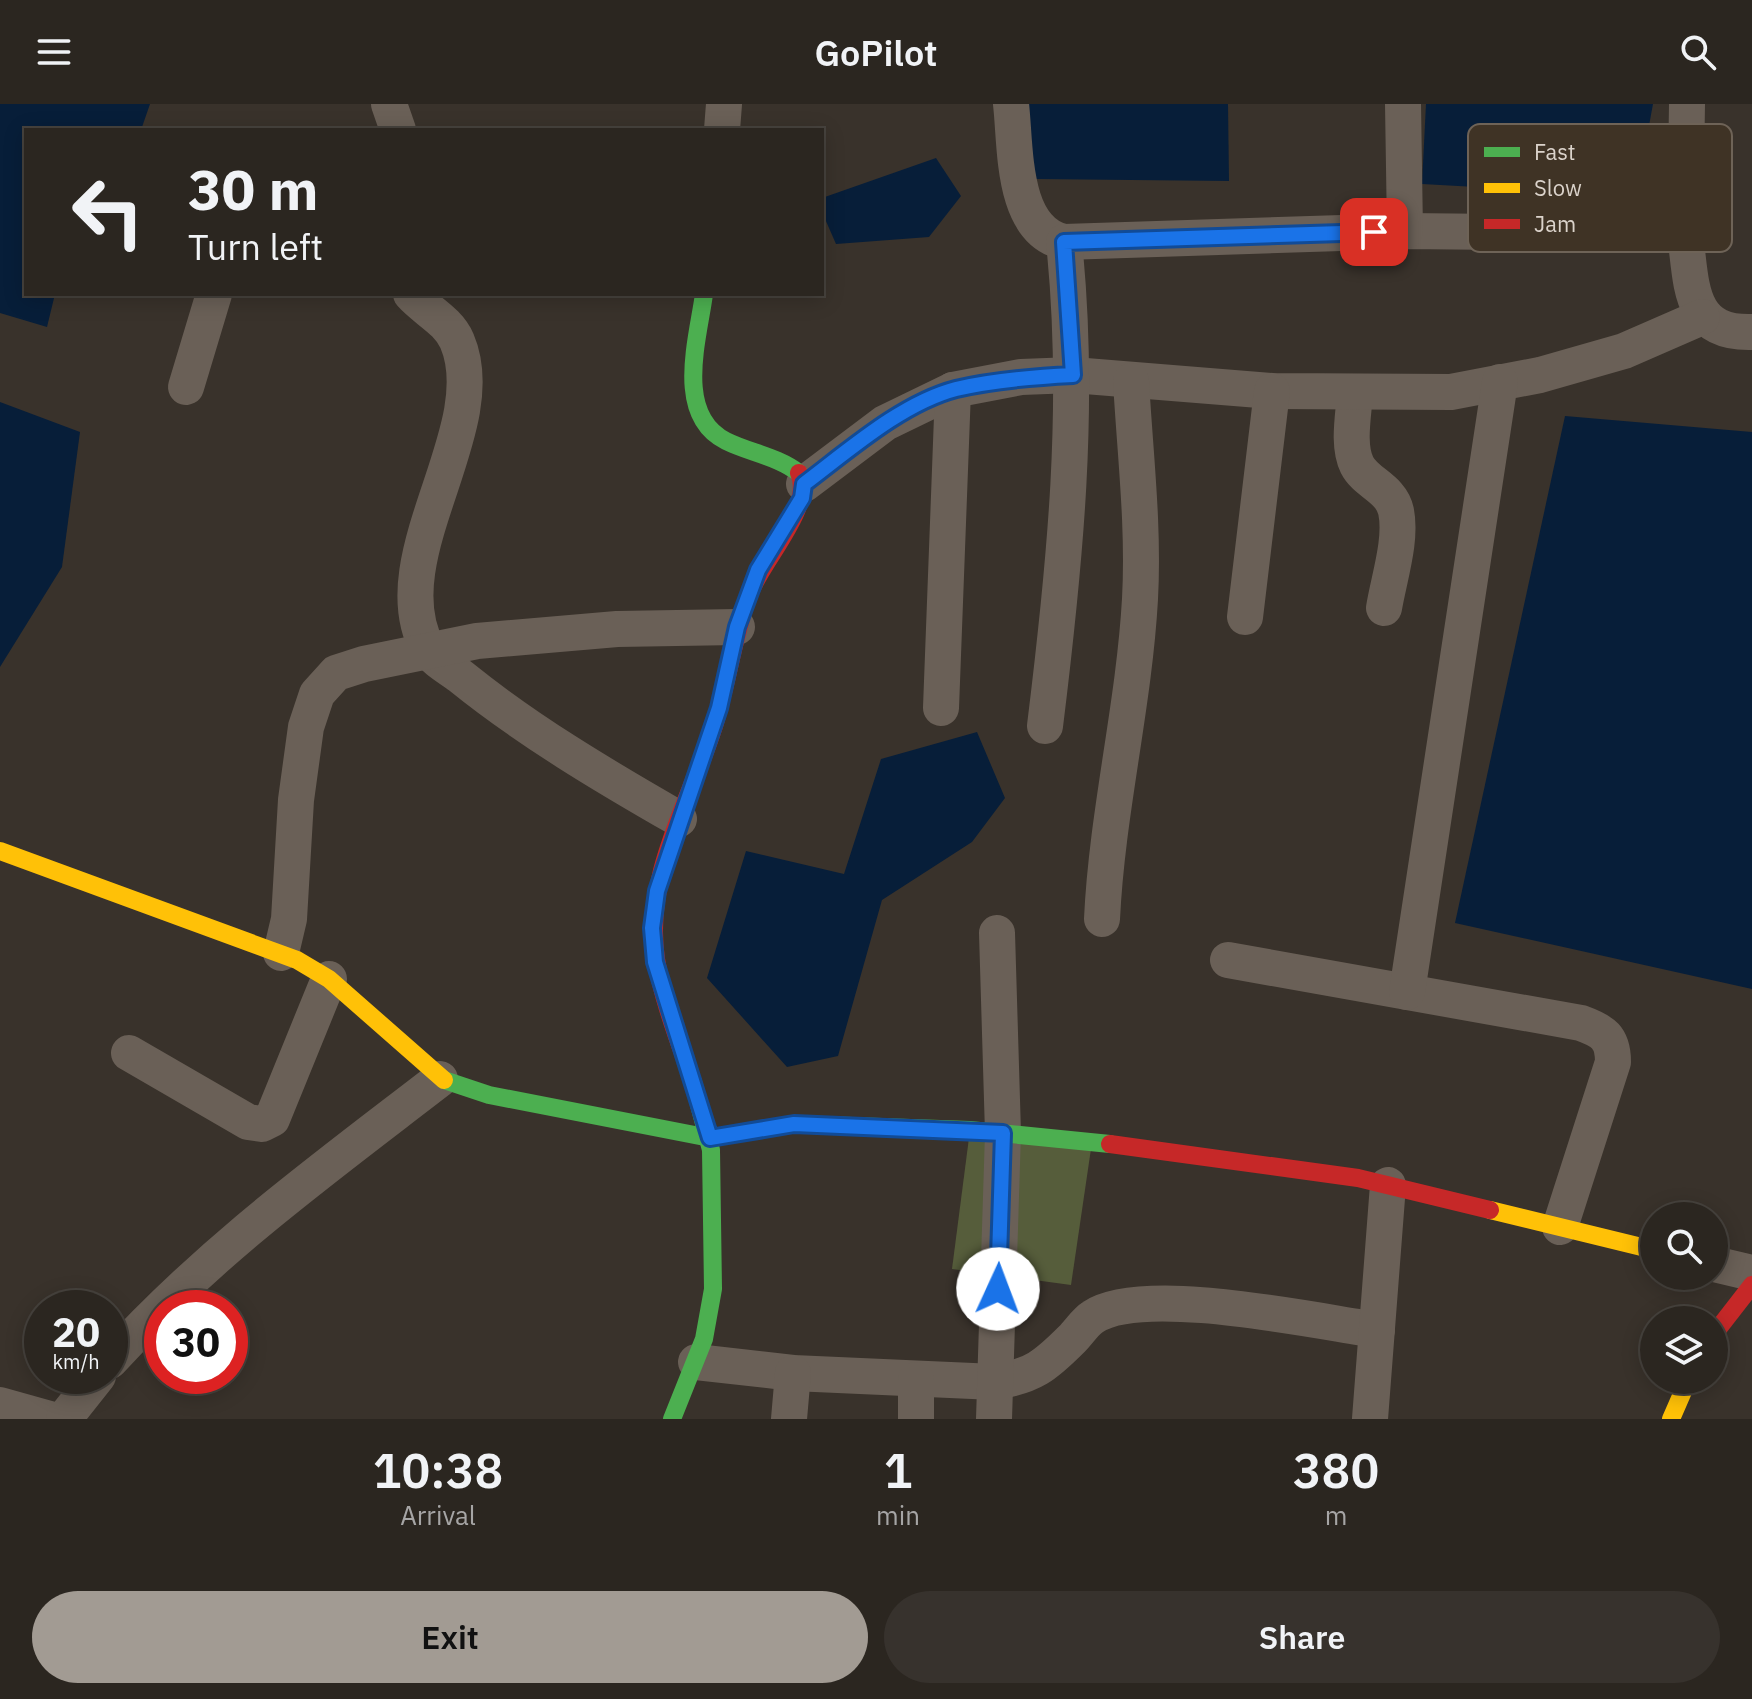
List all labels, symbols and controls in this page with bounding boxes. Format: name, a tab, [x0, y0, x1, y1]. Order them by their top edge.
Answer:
text: GoPilot	[814, 29, 938, 76]
icon: menu	[32, 30, 76, 74]
icon: search	[1676, 30, 1720, 74]
legend	[1468, 124, 1732, 252]
text: Fast	[1534, 137, 1575, 166]
text: 30 m	[188, 153, 318, 225]
icon: left	[56, 160, 160, 264]
text: Slow	[1534, 173, 1582, 202]
pin	[1340, 198, 1408, 266]
text: Jam	[1534, 209, 1576, 238]
icon: arrive	[1352, 210, 1396, 254]
text: Turn left	[188, 223, 323, 270]
map controls	[1640, 1202, 1728, 1394]
button: search	[1640, 1202, 1728, 1290]
position arrow	[956, 1247, 1040, 1331]
speed limit sign: 30	[144, 1290, 248, 1394]
text: 20	[52, 1306, 100, 1358]
button: layers	[1640, 1306, 1728, 1394]
text: km/h	[52, 1348, 100, 1375]
text: 10:38	[373, 1439, 503, 1501]
text: 1	[884, 1439, 912, 1501]
text: 380	[1293, 1439, 1379, 1501]
text: Arrival	[400, 1498, 476, 1532]
text: min	[876, 1498, 920, 1532]
text: m	[1325, 1498, 1347, 1532]
button: Exit	[32, 1591, 868, 1683]
button: Share	[884, 1591, 1720, 1683]

